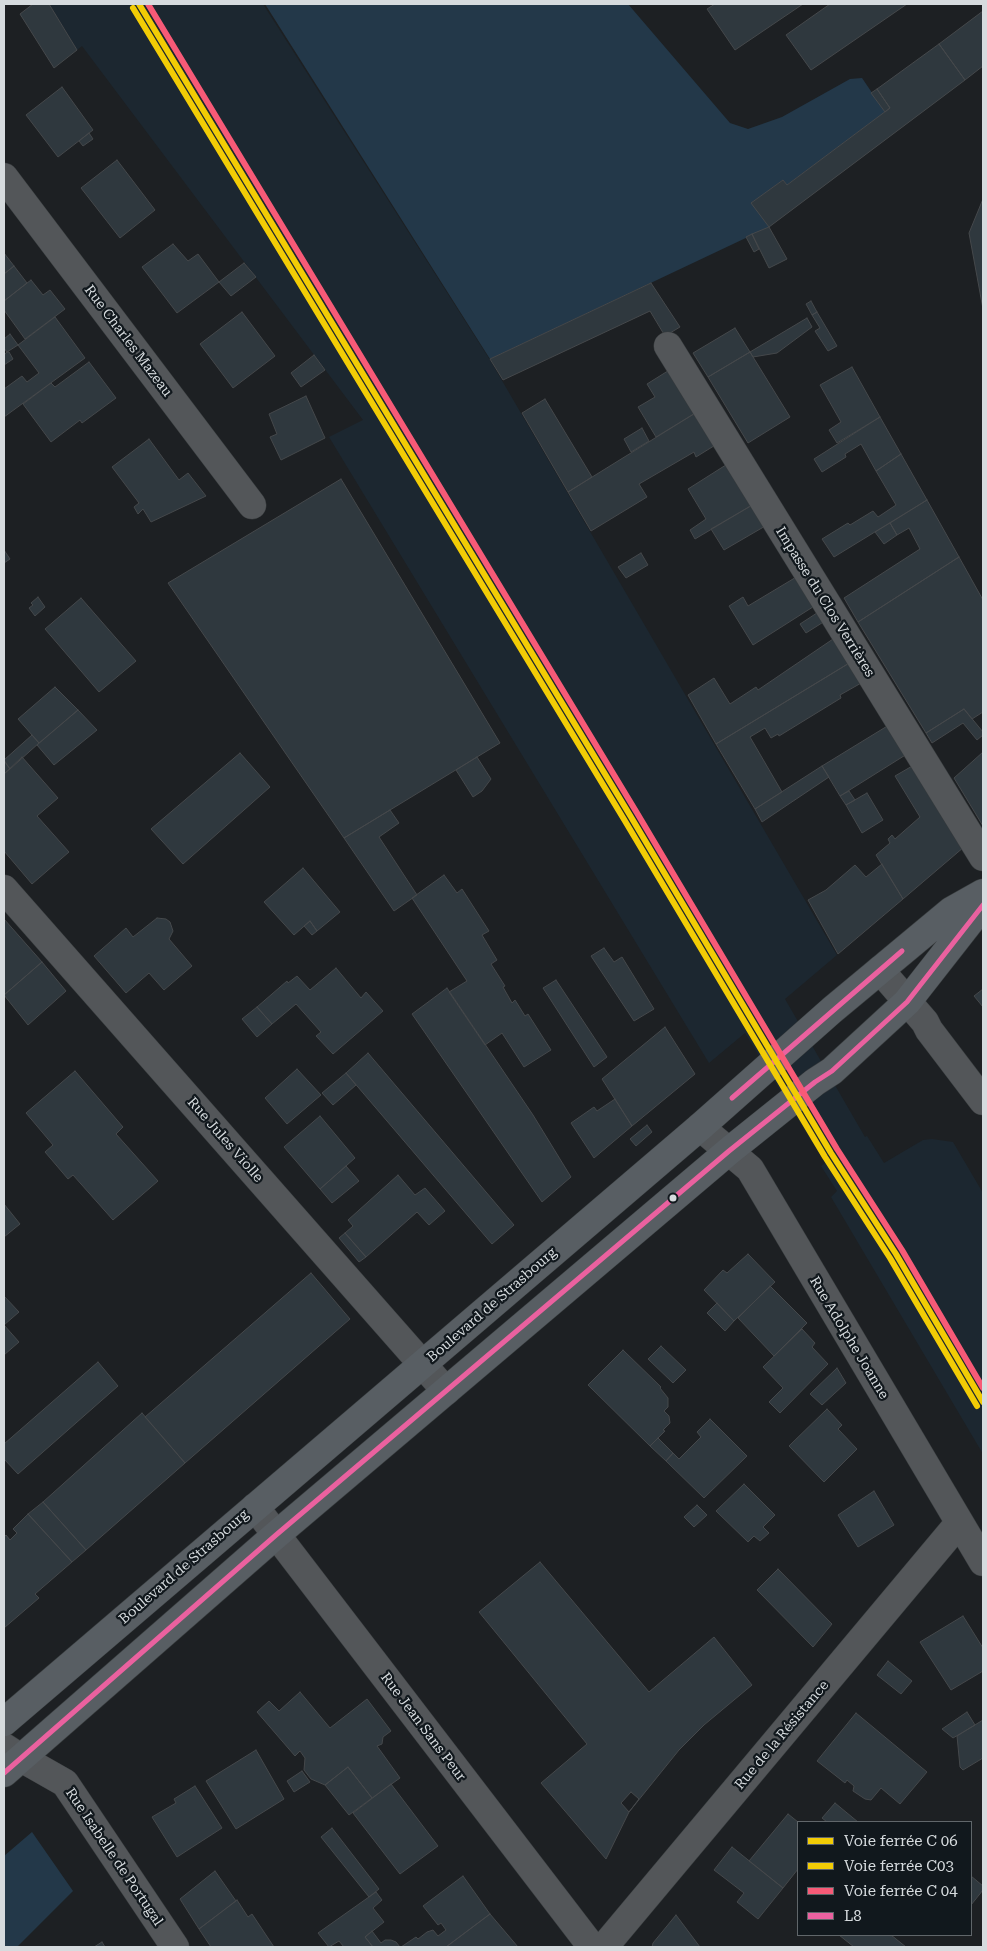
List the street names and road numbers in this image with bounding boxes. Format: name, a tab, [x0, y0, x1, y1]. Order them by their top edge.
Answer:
street label: Rue Charles Mazeau	[81, 282, 175, 400]
street label: Impasse du Clos Verrières	[772, 524, 878, 680]
street label: Rue Jules Violle	[183, 1094, 267, 1186]
street label: Boulevard de Strasbourg	[424, 1244, 560, 1366]
street label: Rue Adolphe Joanne	[806, 1274, 892, 1402]
street label: Boulevard de Strasbourg	[116, 1506, 252, 1628]
street label: Rue Jean Sans Peur	[377, 1669, 469, 1785]
street label: Rue de la Résistance	[731, 1677, 833, 1793]
street label: Rue Isabelle de Portugal	[62, 1785, 166, 1929]

